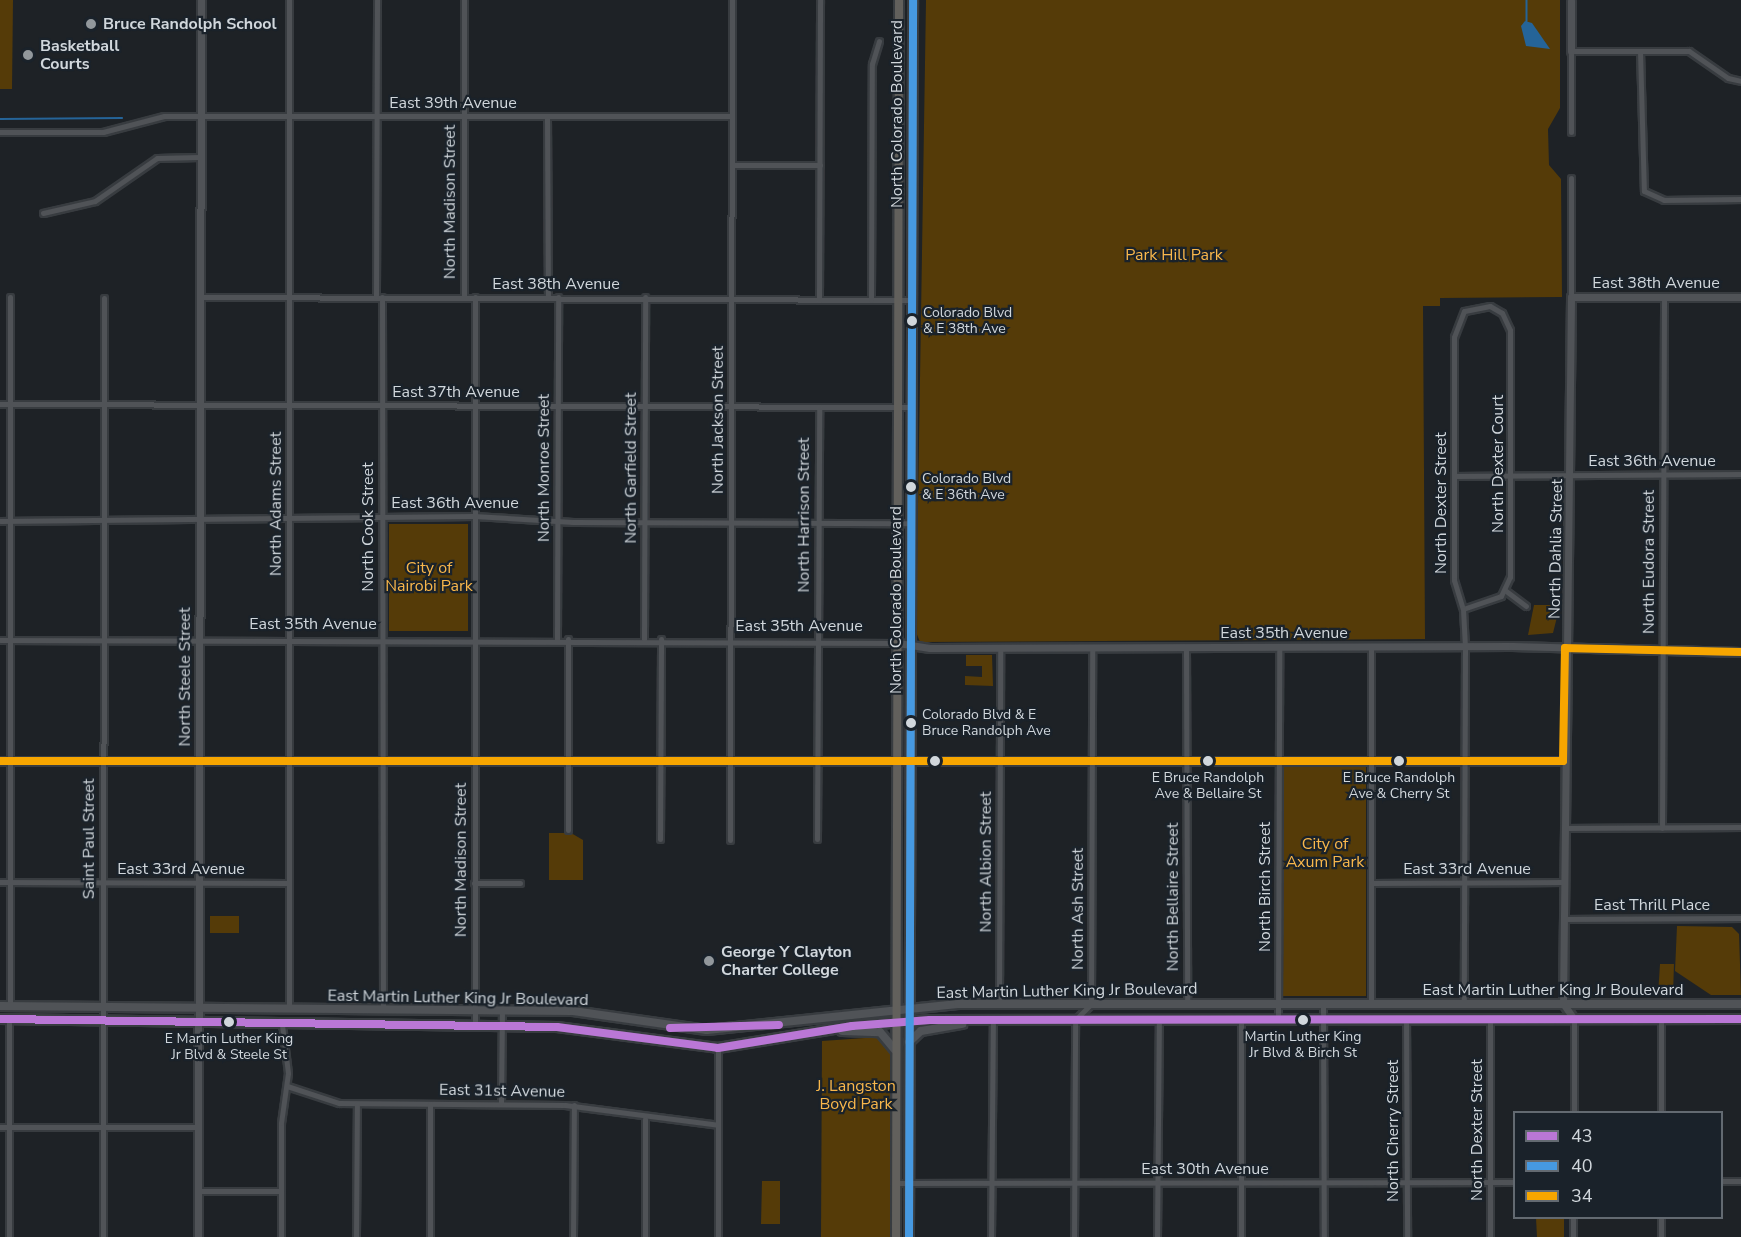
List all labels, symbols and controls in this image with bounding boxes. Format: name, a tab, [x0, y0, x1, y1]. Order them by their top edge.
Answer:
place label: Bruce Randolph School	[103, 14, 277, 34]
marker: Bruce Randolph School	[84, 17, 98, 31]
street label: North Colorado Boulevard	[887, 20, 907, 208]
place label: Basketball Courts	[40, 36, 119, 74]
marker: Basketball Courts	[21, 48, 35, 62]
street label: East 39th Avenue	[389, 93, 517, 113]
street label: North Madison Street	[440, 125, 460, 279]
park label: Park Hill Park	[1125, 245, 1223, 265]
street label: East 38th Avenue	[1592, 273, 1720, 293]
street label: East 38th Avenue	[492, 274, 620, 294]
place label: Colorado Blvd & E 38th Ave	[923, 305, 1012, 338]
marker: Colorado Blvd & E 38th Ave	[906, 315, 918, 327]
street label: North Jackson Street	[708, 346, 728, 494]
street label: East 37th Avenue	[392, 382, 520, 402]
street label: North Garfield Street	[621, 392, 641, 544]
street label: North Monroe Street	[534, 394, 554, 542]
street label: North Dexter Court	[1488, 395, 1508, 533]
street label: North Adams Street	[266, 432, 286, 576]
street label: North Dexter Street	[1431, 432, 1451, 574]
street label: North Harrison Street	[794, 438, 814, 592]
street label: East 36th Avenue	[1588, 451, 1716, 471]
street label: North Cook Street	[358, 462, 378, 592]
place label: Colorado Blvd & E 36th Ave	[922, 471, 1011, 503]
street label: North Dahlia Street	[1545, 479, 1567, 619]
marker: Colorado Blvd & E 36th Ave	[905, 481, 917, 493]
street label: North Eudora Street	[1639, 490, 1659, 634]
street label: East 36th Avenue	[391, 493, 519, 513]
street label: North Colorado Boulevard	[886, 506, 906, 694]
park label: City of Nairobi Park	[385, 558, 473, 596]
street label: North Steele Street	[175, 608, 195, 746]
street label: East 35th Avenue	[249, 614, 377, 634]
street label: East 35th Avenue	[735, 616, 863, 636]
street label: East 35th Avenue	[1220, 623, 1348, 643]
place label: Colorado Blvd & E Bruce Randolph Ave	[922, 707, 1051, 740]
marker: Colorado Blvd & E Bruce Randolph Ave	[905, 717, 917, 729]
unlabelled marker	[929, 755, 941, 767]
marker: E Bruce Randolph Ave & Bellaire St	[1202, 755, 1214, 767]
marker: E Bruce Randolph Ave & Cherry St	[1393, 755, 1405, 767]
place label: E Bruce Randolph Ave & Bellaire St	[1152, 770, 1264, 802]
place label: E Bruce Randolph Ave & Cherry St	[1343, 770, 1455, 802]
street label: Saint Paul Street	[79, 779, 99, 899]
street label: North Madison Street	[451, 783, 471, 937]
street label: North Albion Street	[976, 792, 996, 932]
street label: North Birch Street	[1255, 822, 1275, 952]
street label: North Bellaire Street	[1163, 823, 1183, 971]
park label: City of Axum Park	[1286, 834, 1364, 872]
street label: North Ash Street	[1068, 848, 1088, 970]
street label: East 33rd Avenue	[117, 859, 245, 879]
street label: East 33rd Avenue	[1403, 859, 1531, 879]
street label: East Thrill Place	[1594, 895, 1710, 915]
place label: George Y Clayton Charter College	[721, 942, 852, 980]
marker: George Y Clayton Charter College	[702, 954, 716, 968]
street label: East Martin Luther King Jr Boulevard	[936, 979, 1198, 1003]
street label: East Martin Luther King Jr Boulevard	[1423, 980, 1683, 1000]
street label: East Martin Luther King Jr Boulevard	[327, 986, 589, 1010]
marker: Martin Luther King Jr Blvd & Birch St	[1297, 1014, 1309, 1026]
marker: E Martin Luther King Jr Blvd & Steele St	[223, 1016, 235, 1028]
place label: Martin Luther King Jr Blvd & Birch St	[1245, 1029, 1361, 1062]
place label: E Martin Luther King Jr Blvd & Steele St	[165, 1031, 293, 1064]
street label: North Dexter Street	[1467, 1059, 1487, 1201]
street label: North Cherry Street	[1383, 1060, 1403, 1202]
park label: J. Langston Boyd Park	[816, 1076, 896, 1114]
street label: East 31st Avenue	[439, 1080, 565, 1102]
legend	[1513, 1111, 1723, 1219]
text: 43	[1571, 1124, 1593, 1148]
text: 40	[1571, 1154, 1593, 1178]
street label: East 30th Avenue	[1141, 1159, 1269, 1179]
text: 34	[1571, 1184, 1593, 1208]

